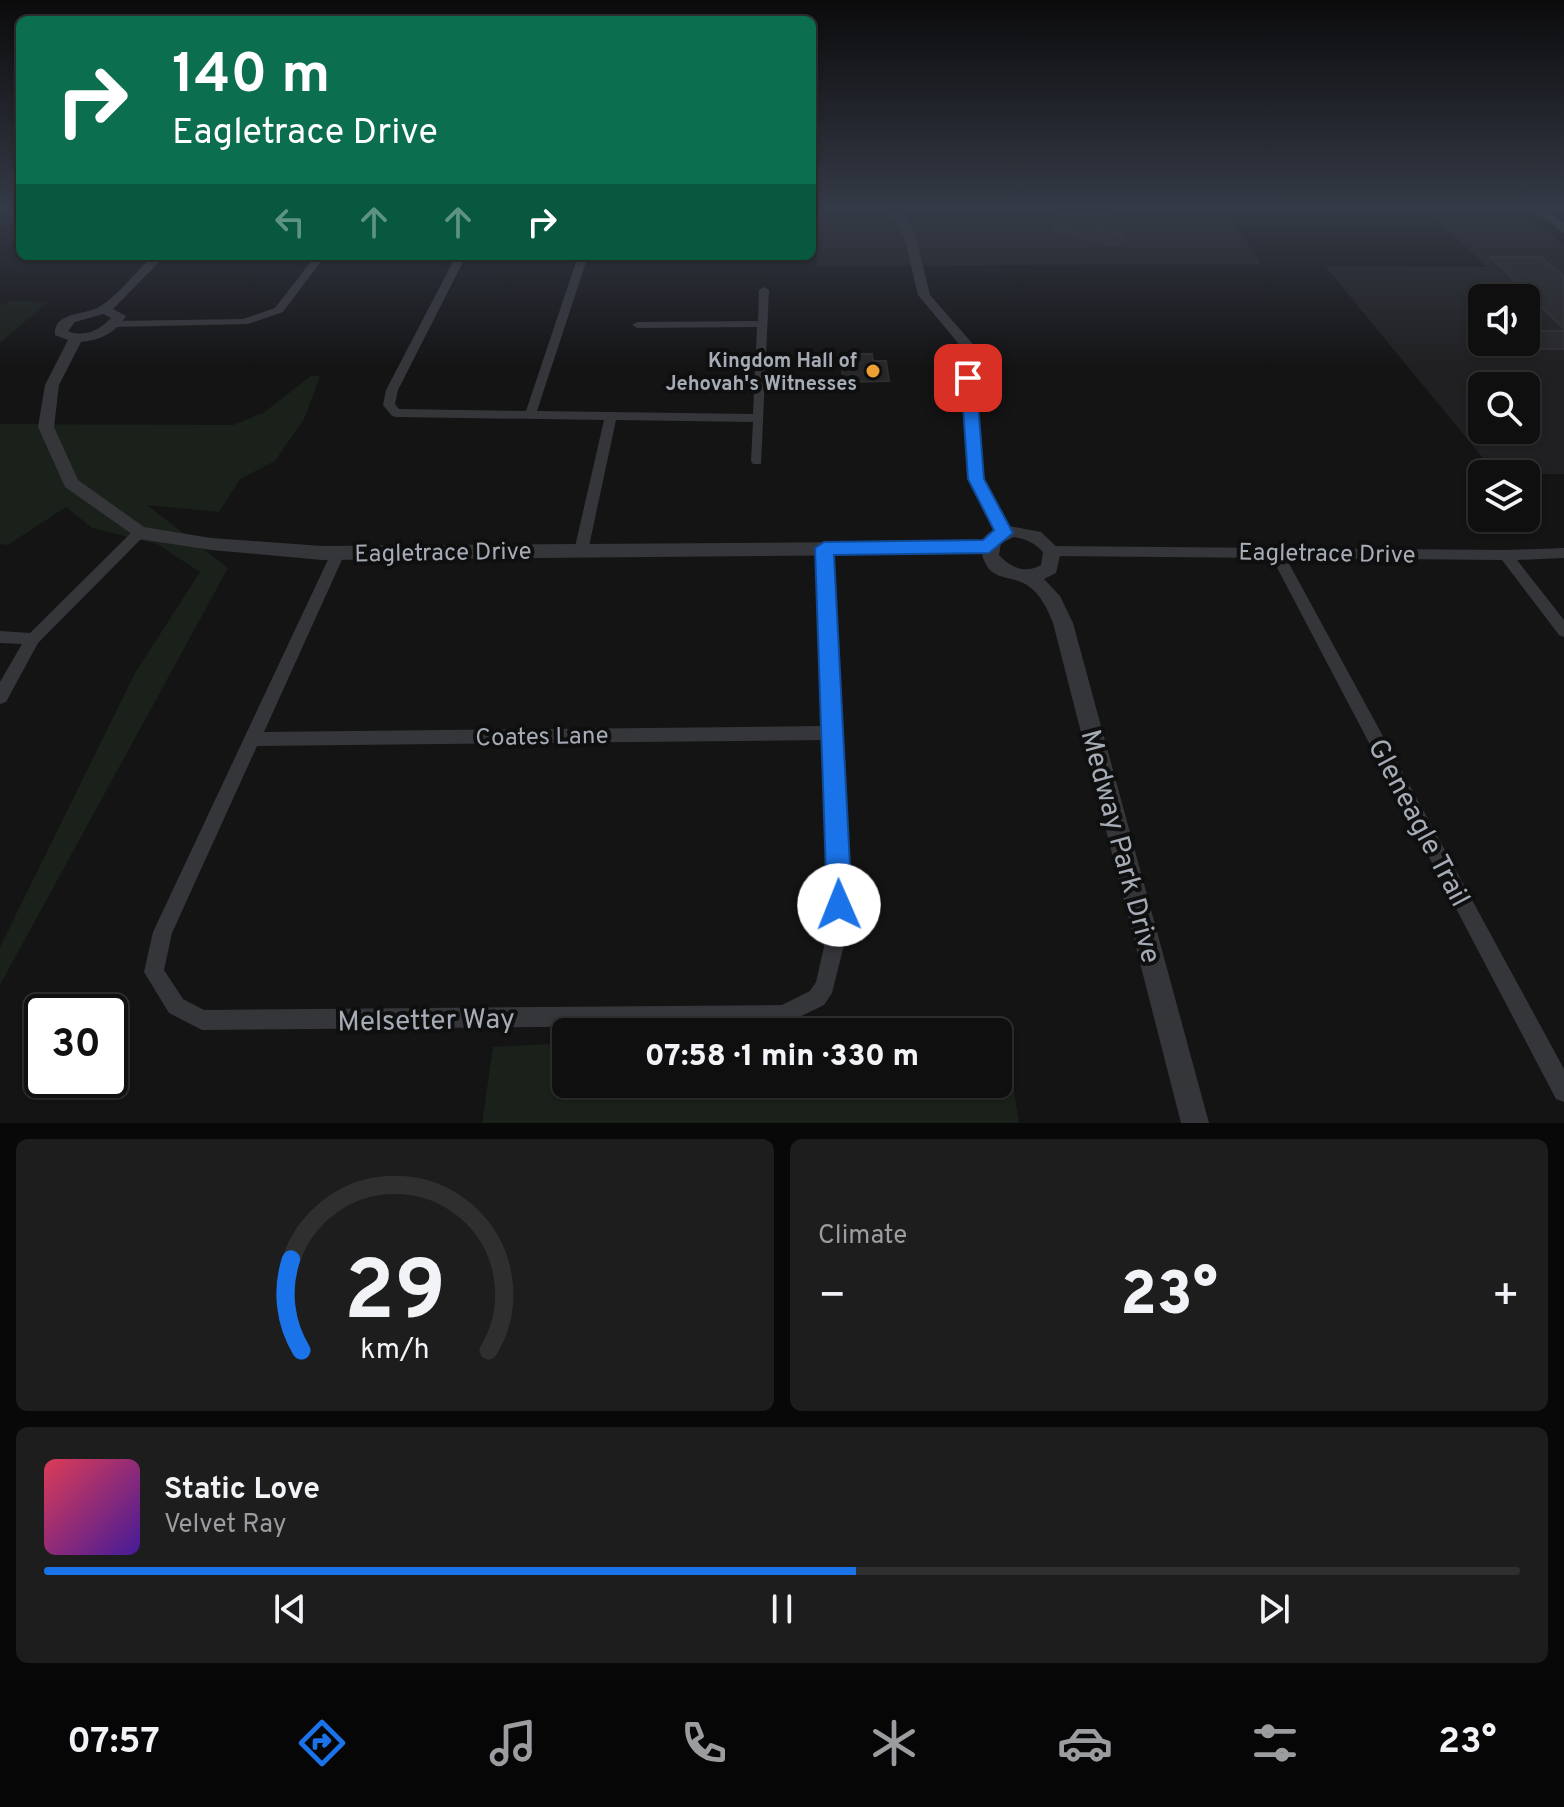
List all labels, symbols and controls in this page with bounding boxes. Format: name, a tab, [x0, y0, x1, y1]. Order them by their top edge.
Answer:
text: 140 m	[172, 42, 330, 112]
icon: right	[40, 48, 144, 152]
text: Eagletrace Drive	[172, 111, 438, 157]
icon: left	[268, 200, 312, 244]
icon: ahead	[352, 200, 396, 244]
icon: ahead	[436, 200, 480, 244]
icon: right	[520, 200, 564, 244]
map controls	[1468, 284, 1540, 532]
button: sound	[1468, 284, 1540, 356]
pin	[934, 344, 1002, 412]
place label: Kingdom Hall of Jehovah's Witnesses	[665, 349, 857, 398]
icon: arrive	[946, 356, 990, 400]
marker: Kingdom Hall of Jehovah's Witnesses	[864, 362, 882, 380]
button: search	[1468, 372, 1540, 444]
button: layers	[1468, 460, 1540, 532]
street label: Eagletrace Drive	[354, 537, 532, 571]
street label: Eagletrace Drive	[1238, 538, 1416, 572]
street label: Coates Lane	[475, 722, 609, 754]
street label: Medway Park Drive	[1071, 726, 1168, 968]
street label: Gleneagle Trail	[1358, 733, 1477, 914]
position arrow	[797, 863, 881, 947]
speed limit sign: 30	[24, 994, 128, 1098]
street label: Melsetter Way	[337, 1002, 515, 1042]
text: 07:58 · 1 min · 330 m	[645, 1039, 919, 1076]
text: Climate	[818, 1220, 907, 1253]
text: 29	[344, 1244, 446, 1349]
text: 23°	[1120, 1260, 1218, 1336]
text: −	[818, 1270, 846, 1326]
text: +	[1492, 1270, 1520, 1326]
text: km/h	[360, 1333, 430, 1369]
text: Static Love	[164, 1472, 320, 1509]
text: Velvet Ray	[164, 1509, 287, 1542]
icon: previous	[268, 1587, 312, 1631]
icon: pause	[760, 1587, 804, 1631]
icon: next	[1252, 1587, 1296, 1631]
icon: directions	[294, 1715, 350, 1771]
icon: music	[485, 1715, 541, 1771]
icon: phone	[676, 1715, 732, 1771]
icon: climate	[866, 1715, 922, 1771]
icon: car	[1057, 1715, 1113, 1771]
icon: filters	[1247, 1715, 1303, 1771]
text: 07:57	[67, 1720, 160, 1766]
text: 23°	[1438, 1720, 1497, 1766]

